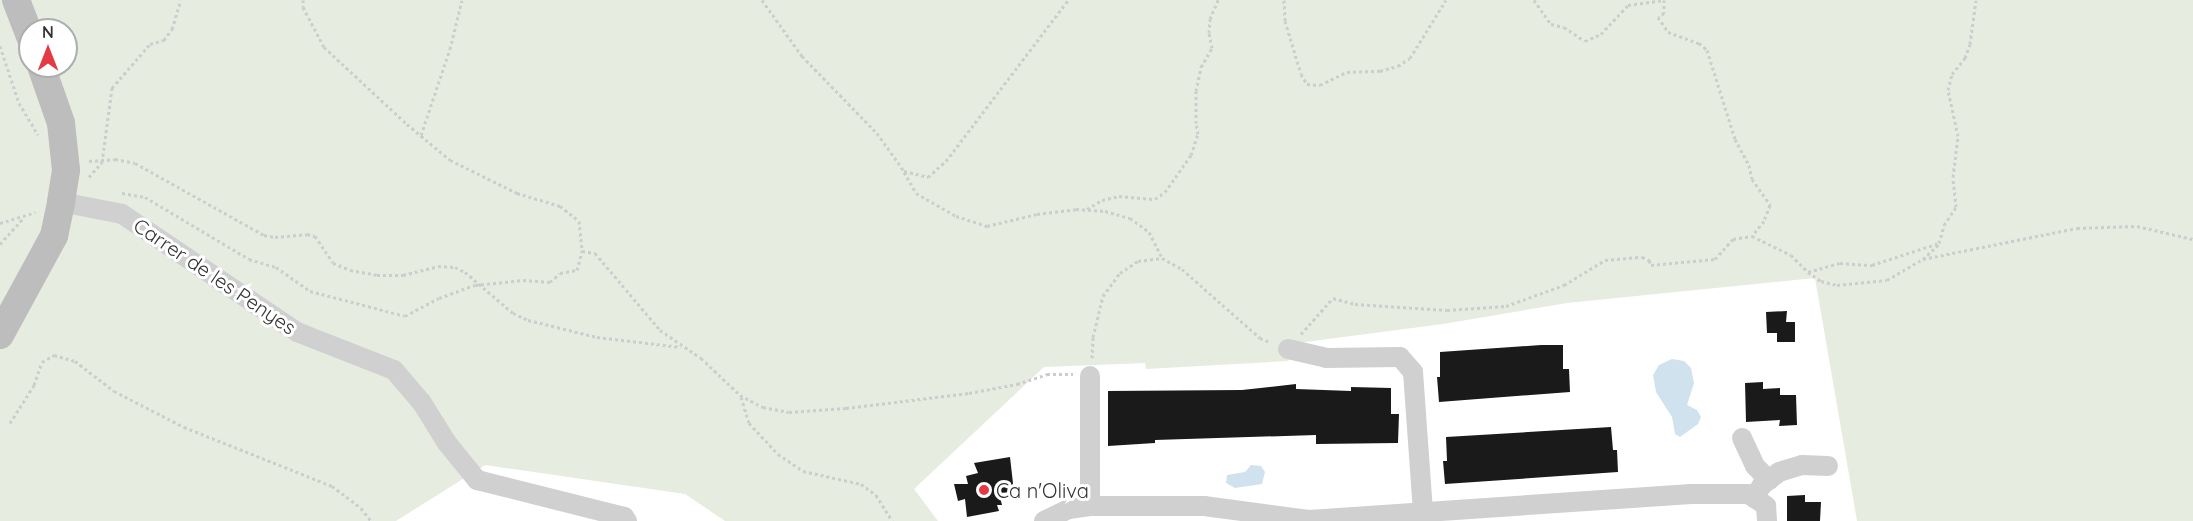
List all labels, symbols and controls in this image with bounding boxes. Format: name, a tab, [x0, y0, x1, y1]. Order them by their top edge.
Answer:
north arrow	[18, 18, 78, 78]
text: N	[42, 22, 54, 42]
street label: Carrer de les Penyes	[129, 213, 301, 339]
place label: Ca n'Oliva	[996, 478, 1089, 502]
marker: Ca n'Oliva	[977, 483, 991, 497]

